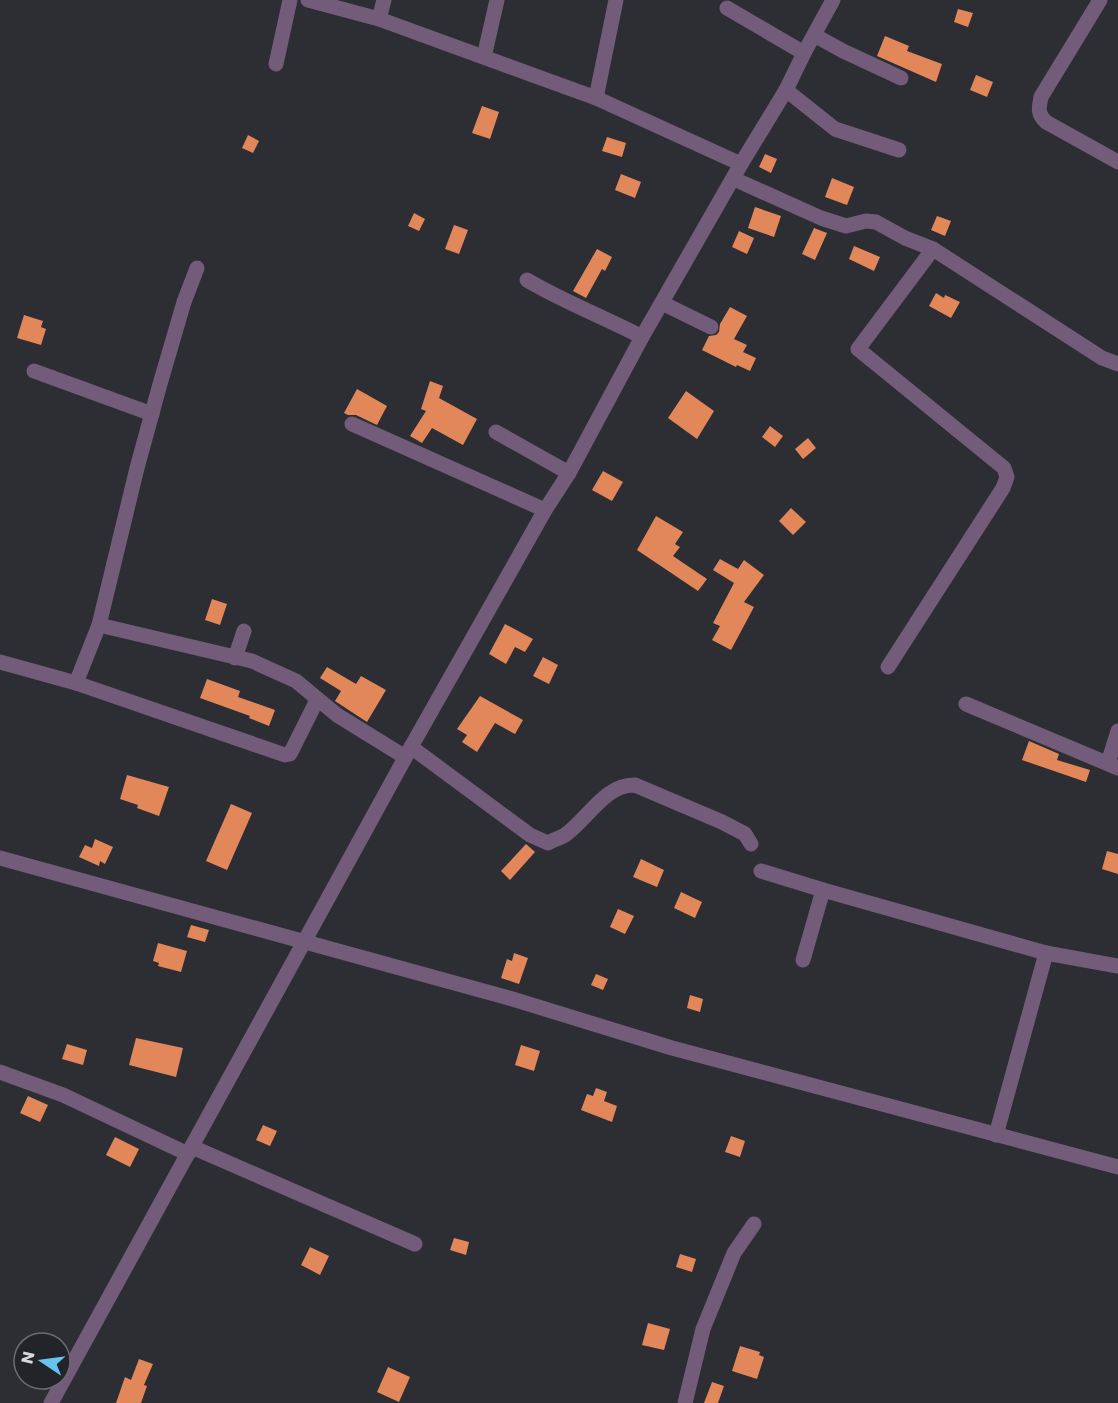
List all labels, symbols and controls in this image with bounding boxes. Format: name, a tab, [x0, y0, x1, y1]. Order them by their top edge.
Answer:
north arrow	[12, 1331, 72, 1391]
text: N	[15, 1349, 40, 1366]

